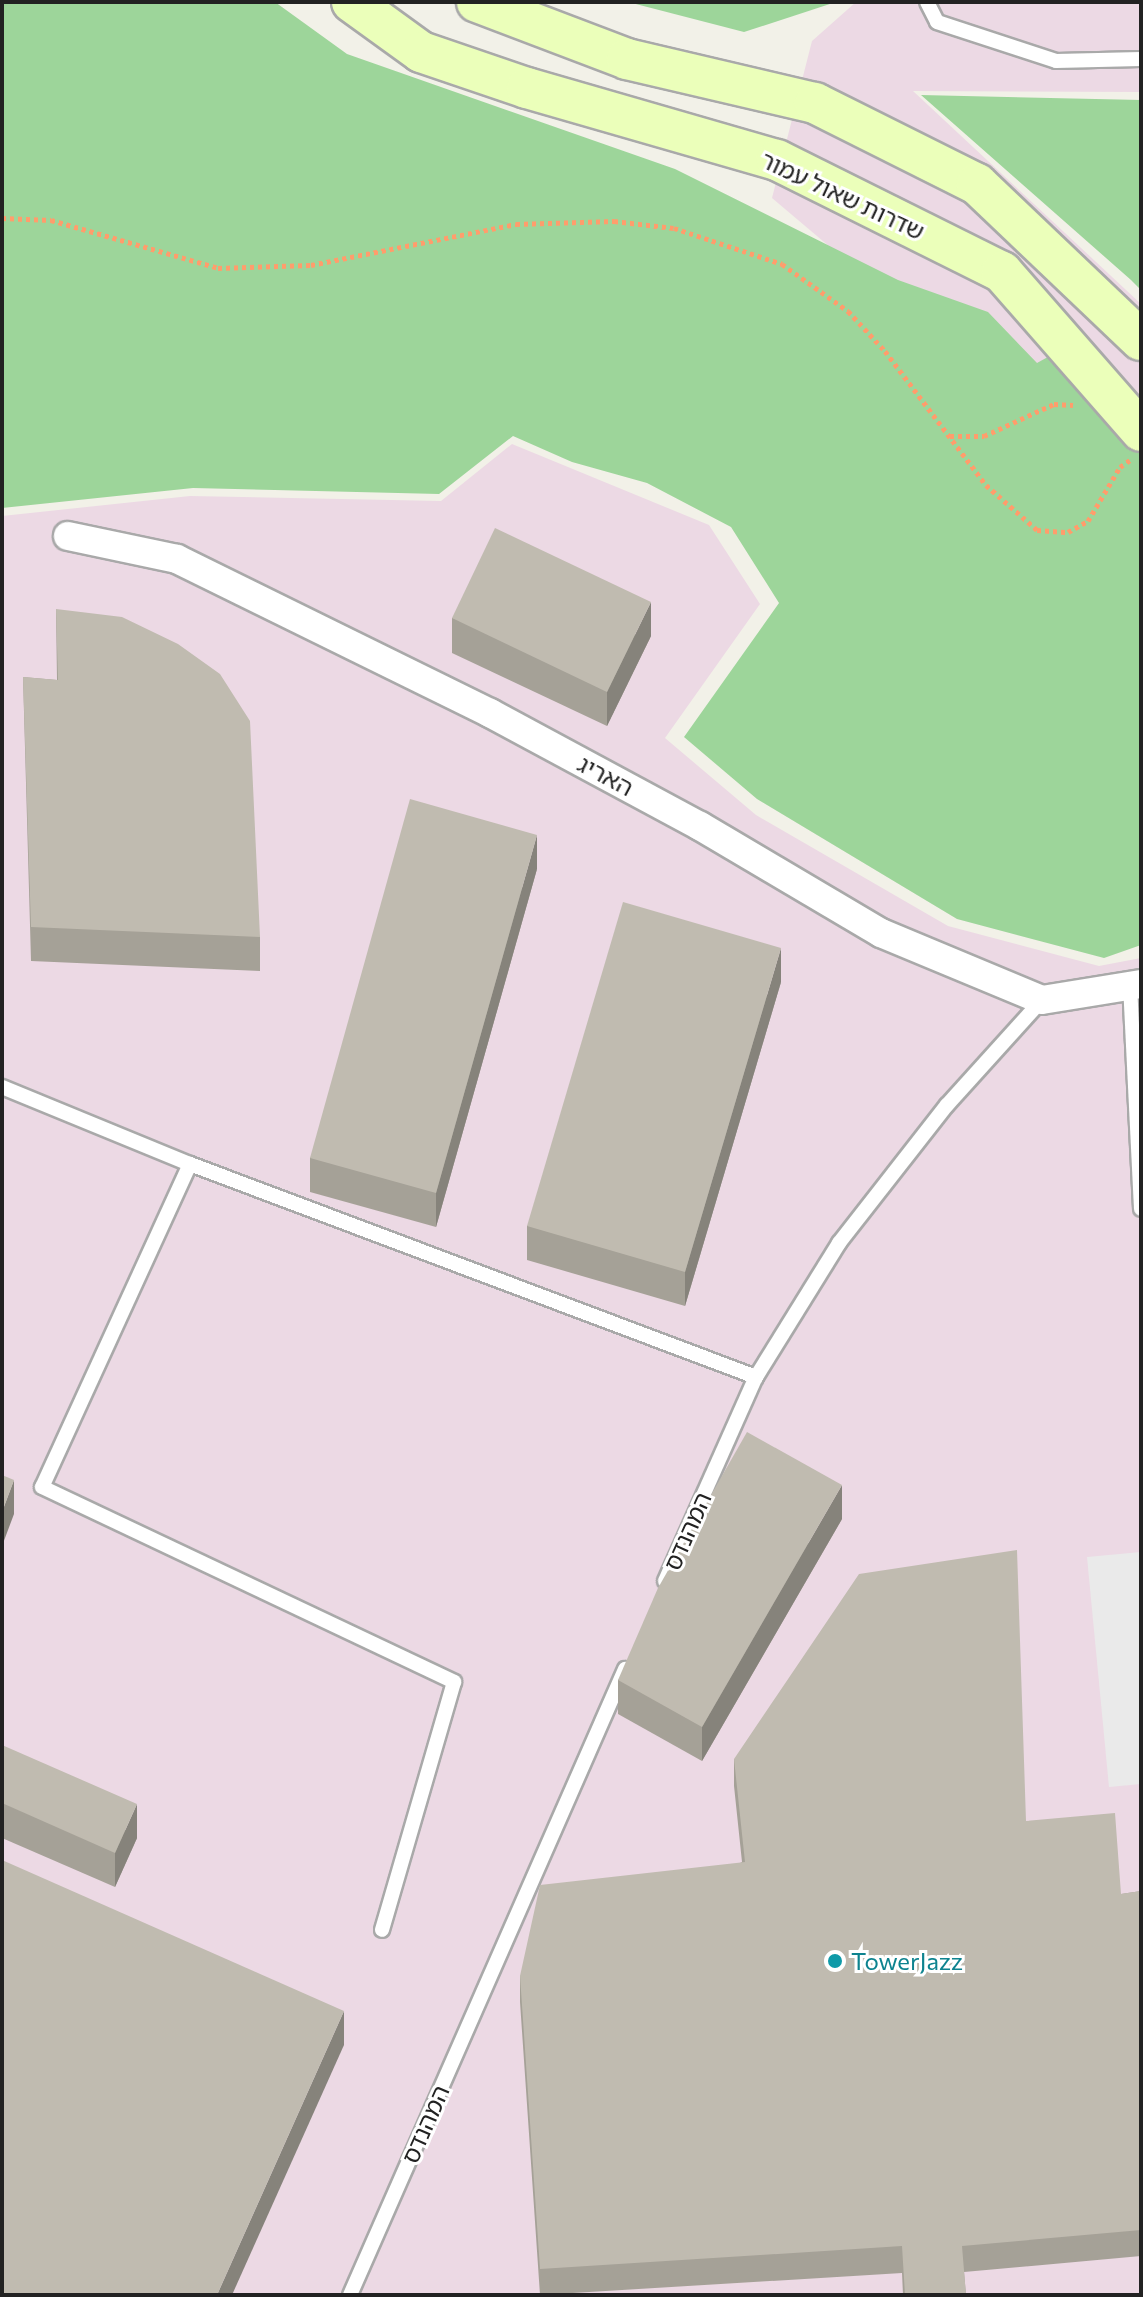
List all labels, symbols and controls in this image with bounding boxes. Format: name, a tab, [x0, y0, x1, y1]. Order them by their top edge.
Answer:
street label: שדרות שאול עמור	[757, 145, 929, 245]
street label: האריג	[573, 748, 639, 802]
street label: המהנדס	[657, 1487, 717, 1575]
place label: TowerJazz	[851, 1947, 963, 1975]
marker: TowerJazz	[826, 1952, 844, 1970]
street label: המהנדס	[395, 2080, 455, 2168]

